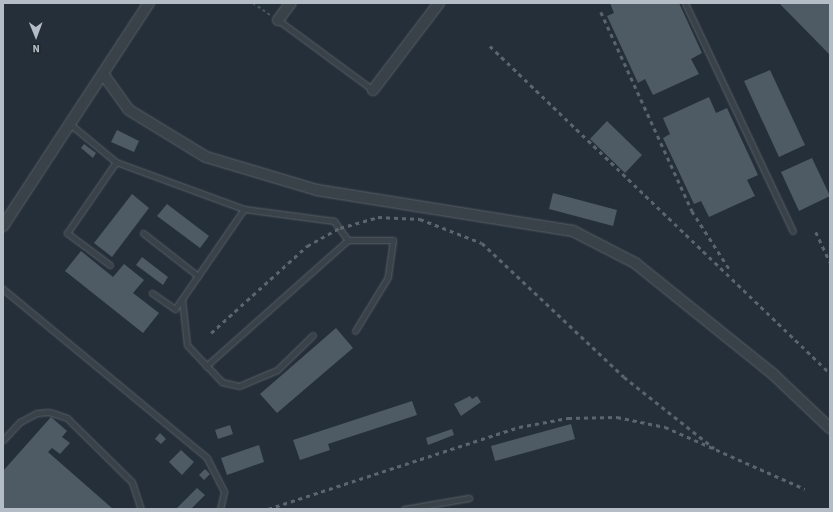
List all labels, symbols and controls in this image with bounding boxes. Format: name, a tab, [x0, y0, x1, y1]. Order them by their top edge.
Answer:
north arrow	[16, 16, 56, 56]
text: N	[32, 41, 40, 56]

